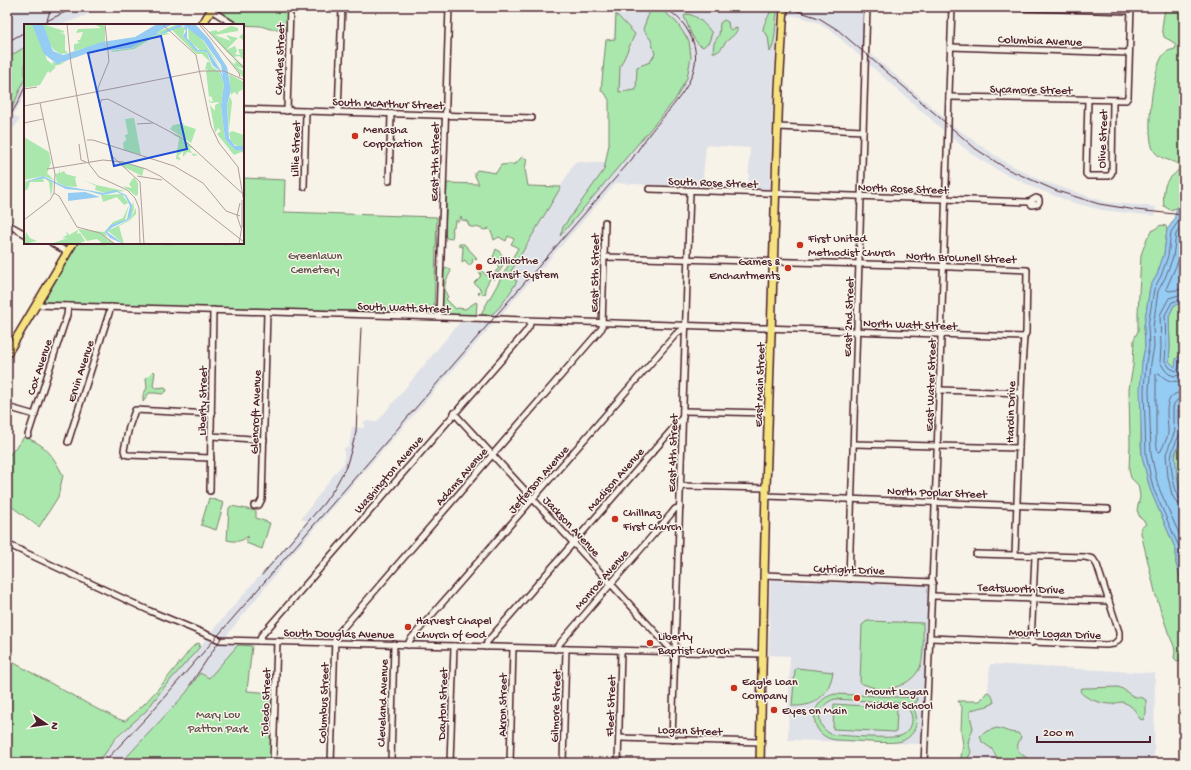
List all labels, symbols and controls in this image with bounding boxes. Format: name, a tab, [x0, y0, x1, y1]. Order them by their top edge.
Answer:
street label: Charles Street	[273, 22, 289, 95]
inset map	[24, 24, 244, 244]
street label: Columbia Avenue	[998, 34, 1083, 50]
street label: Sycamore Street	[990, 83, 1073, 99]
street label: South McArthur Street	[332, 96, 445, 114]
street label: Olive Street	[1096, 108, 1112, 169]
street label: Lillie Street	[289, 120, 305, 177]
street label: East 7th Street	[428, 121, 444, 202]
place label: Menasha Corporation	[363, 124, 423, 152]
marker: Menasha Corporation	[350, 131, 360, 141]
street label: South Rose Street	[668, 175, 759, 193]
street label: North Rose Street	[857, 181, 949, 199]
street label: East 5th Street	[588, 232, 604, 313]
place label: First United Methodist Church	[807, 233, 896, 261]
marker: First United Methodist Church	[795, 240, 805, 250]
park label: Greenlawn Cemetery	[288, 250, 342, 278]
street label: North Brownell Street	[906, 250, 1017, 268]
place label: Chillicothe Transit System	[486, 255, 559, 283]
place label: Games & Enchantments	[709, 256, 781, 284]
marker: Chillicothe Transit System	[474, 262, 484, 272]
marker: Games & Enchantments	[783, 263, 793, 273]
street label: East 2nd Street	[842, 276, 858, 357]
street label: South Watt Street	[357, 300, 452, 318]
street label: North Watt Street	[863, 317, 958, 335]
street label: Cox Avenue	[25, 337, 57, 397]
street label: East Water Street	[923, 337, 941, 432]
street label: Ervin Avenue	[65, 338, 99, 404]
street label: East Main Street	[753, 342, 770, 428]
street label: Liberty Street	[196, 365, 212, 436]
street label: Glencroft Avenue	[249, 369, 265, 454]
street label: Hardin Drive	[1004, 380, 1020, 443]
street label: East 4th Street	[666, 413, 682, 492]
street label: Washington Avenue	[352, 433, 428, 517]
street label: Jefferson Avenue	[506, 443, 573, 517]
street label: Adams Avenue	[433, 445, 492, 509]
street label: Madison Avenue	[585, 445, 649, 515]
street label: North Poplar Street	[887, 485, 988, 503]
street label: Jackson Avenue	[539, 494, 603, 561]
place label: Chillnaz First Church	[622, 507, 682, 535]
marker: Chillnaz First Church	[610, 514, 620, 524]
street label: Monroe Avenue	[572, 546, 633, 614]
street label: Cutright Drive	[813, 563, 885, 579]
street label: Teatsworth Drive	[976, 581, 1065, 599]
place label: Harvest Chapel Church of God	[416, 615, 492, 643]
marker: Harvest Chapel Church of God	[403, 622, 413, 632]
street label: Mount Logan Drive	[1008, 626, 1102, 644]
street label: South Douglas Avenue	[283, 627, 395, 643]
place label: Liberty Baptist Church	[657, 631, 730, 659]
marker: Liberty Baptist Church	[645, 638, 655, 648]
street label: Cleveland Avenue	[375, 658, 393, 747]
street label: Columbus Street	[317, 661, 333, 744]
street label: Toledo Street	[259, 667, 275, 737]
street label: Dayton Street	[436, 667, 452, 741]
street label: Gilmore Street	[549, 668, 565, 743]
street label: Akron Street	[496, 672, 512, 737]
street label: Fleet Street	[604, 674, 620, 738]
place label: Eagle Loan Company	[742, 676, 798, 704]
marker: Eagle Loan Company	[729, 683, 739, 693]
place label: Mount Logan Middle School	[865, 686, 933, 714]
marker: Mount Logan Middle School	[852, 693, 862, 703]
north arrow	[26, 704, 66, 744]
marker: Eyes on Main	[769, 705, 779, 715]
place label: Eyes on Main	[782, 705, 847, 719]
park label: Mary Lou Patton Park	[187, 709, 250, 737]
scale bar	[1037, 718, 1150, 744]
text: N	[47, 721, 60, 731]
street label: Logan Street	[657, 724, 724, 740]
text: 200 m	[1043, 727, 1074, 741]

